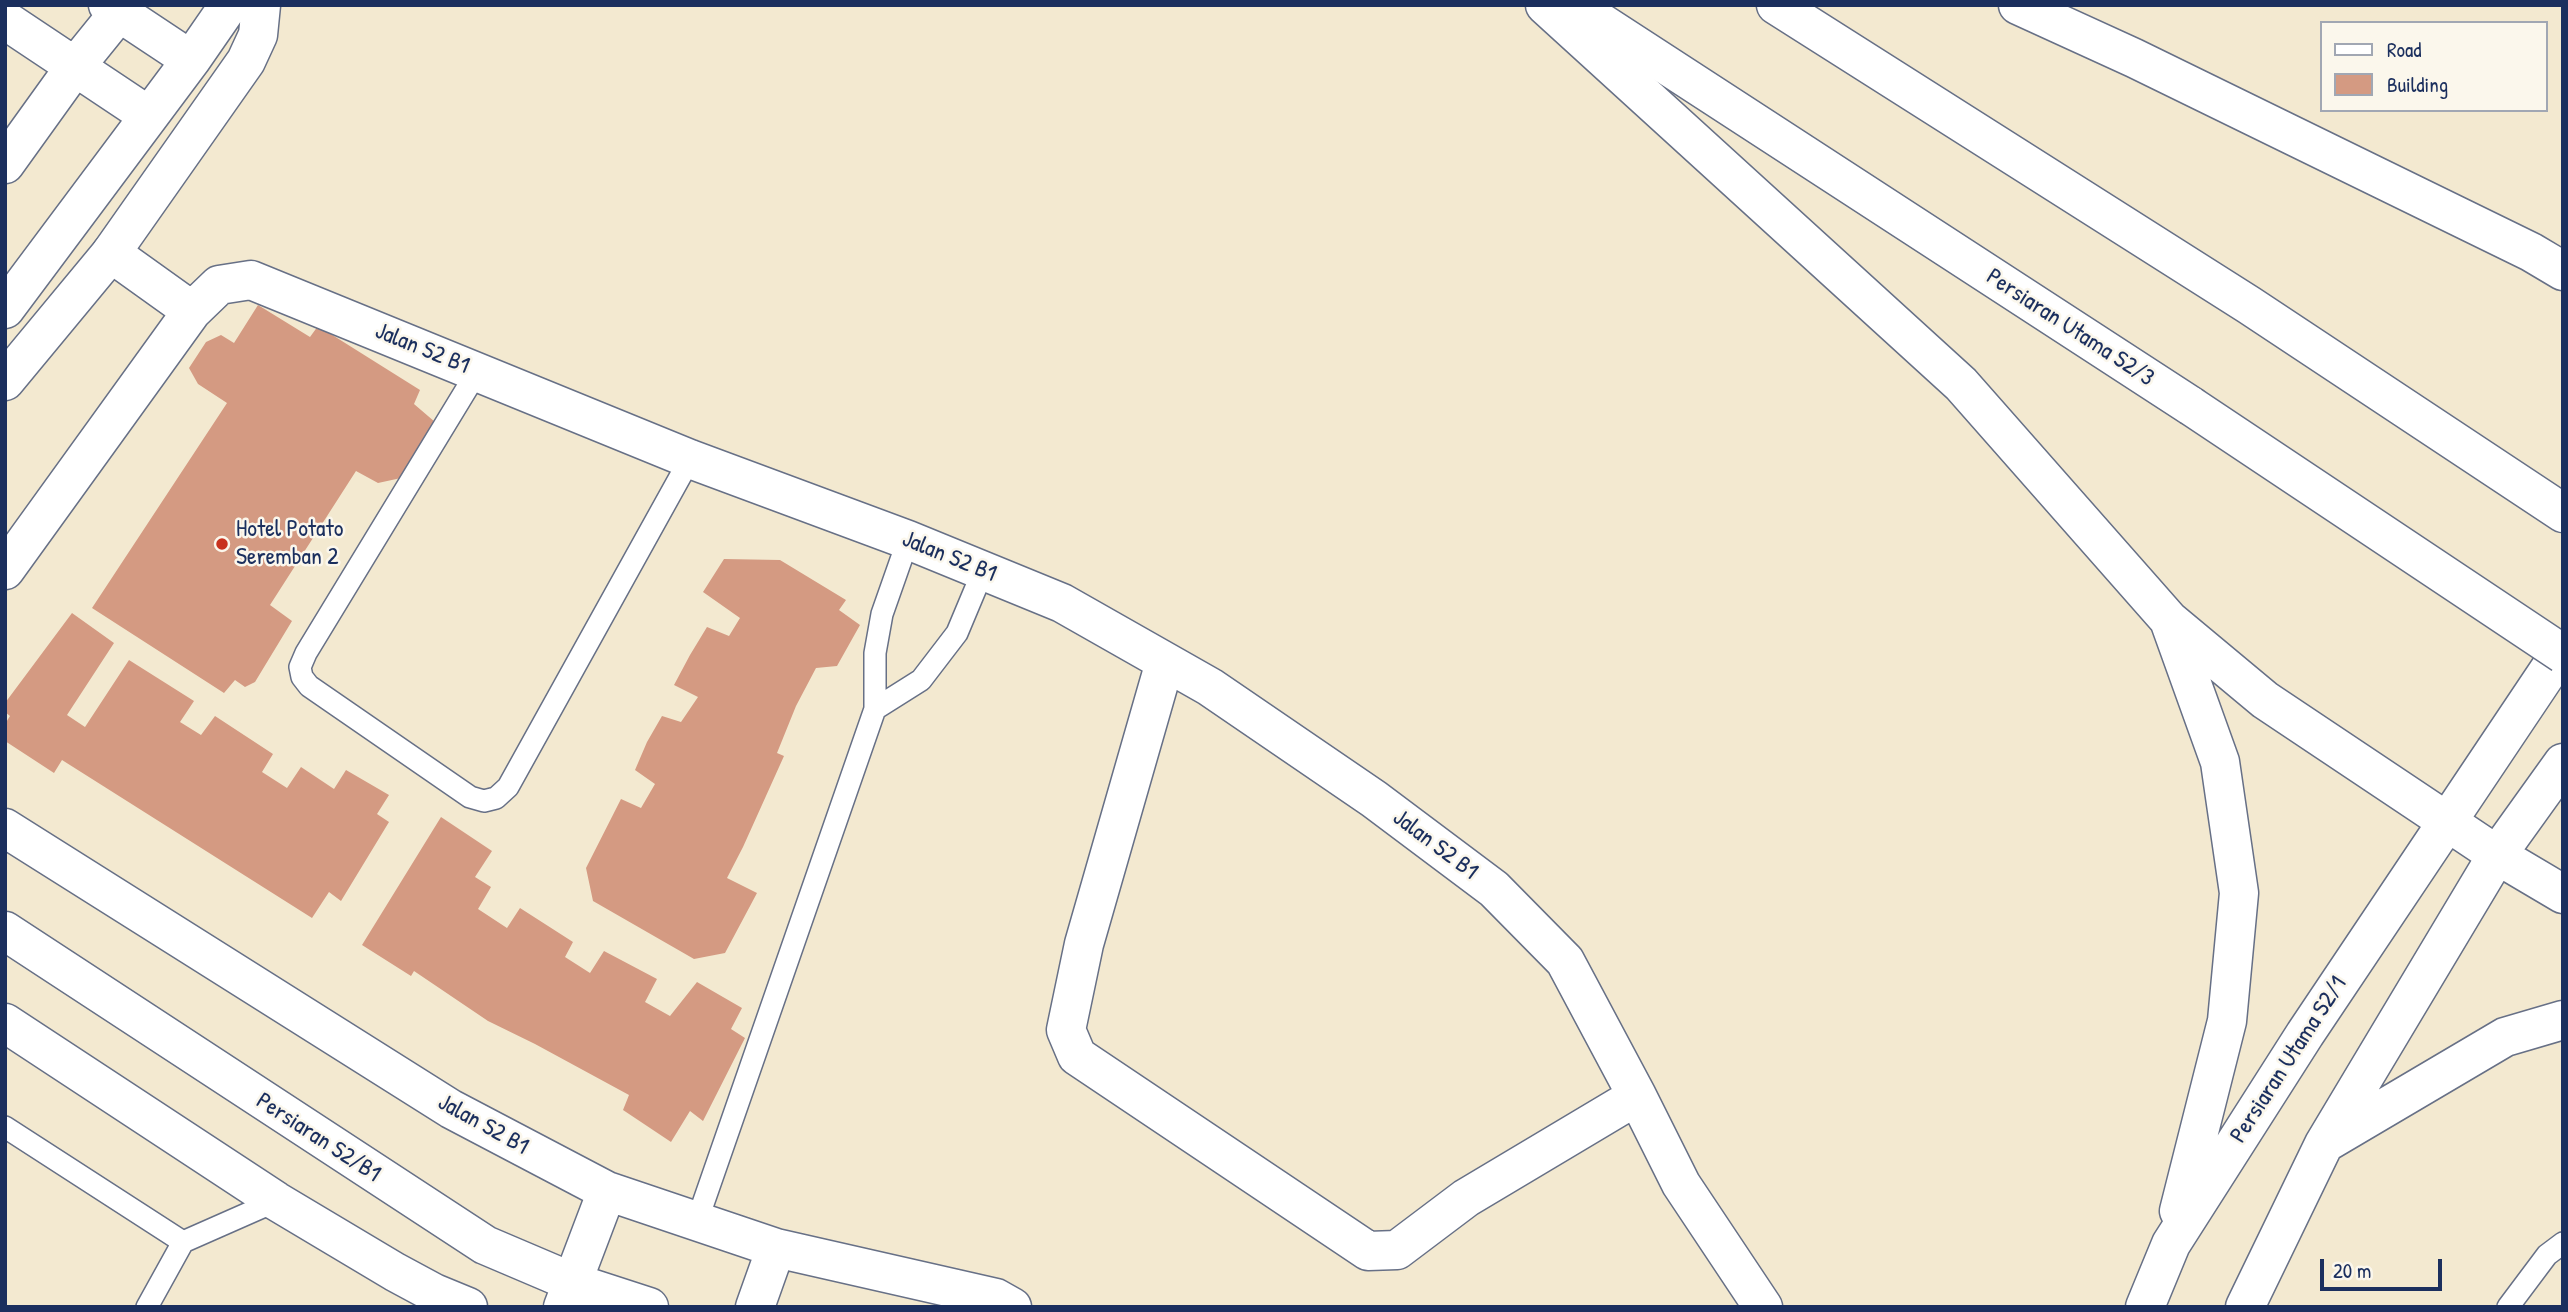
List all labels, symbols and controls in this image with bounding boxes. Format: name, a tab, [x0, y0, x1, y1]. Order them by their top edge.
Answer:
legend	[2320, 21, 2547, 112]
text: Road	[2387, 35, 2421, 64]
text: Building	[2387, 70, 2448, 99]
street label: Persiaran Utama S2/3	[1981, 263, 2159, 393]
street label: Jalan S2 B1	[371, 317, 473, 381]
place label: Hotel Potato Seremban 2	[236, 516, 343, 572]
street label: Jalan S2 B1	[898, 525, 1000, 589]
marker: Hotel Potato Seremban 2	[214, 536, 230, 552]
street label: Jalan S2 B1	[1387, 804, 1483, 886]
street label: Persiaran Utama S2/1	[2224, 971, 2354, 1149]
street label: Persiaran S2/B1	[250, 1087, 386, 1189]
street label: Jalan S2 B1	[433, 1088, 533, 1162]
scale bar	[2323, 1246, 2446, 1290]
text: 20 m	[2333, 1256, 2371, 1285]

